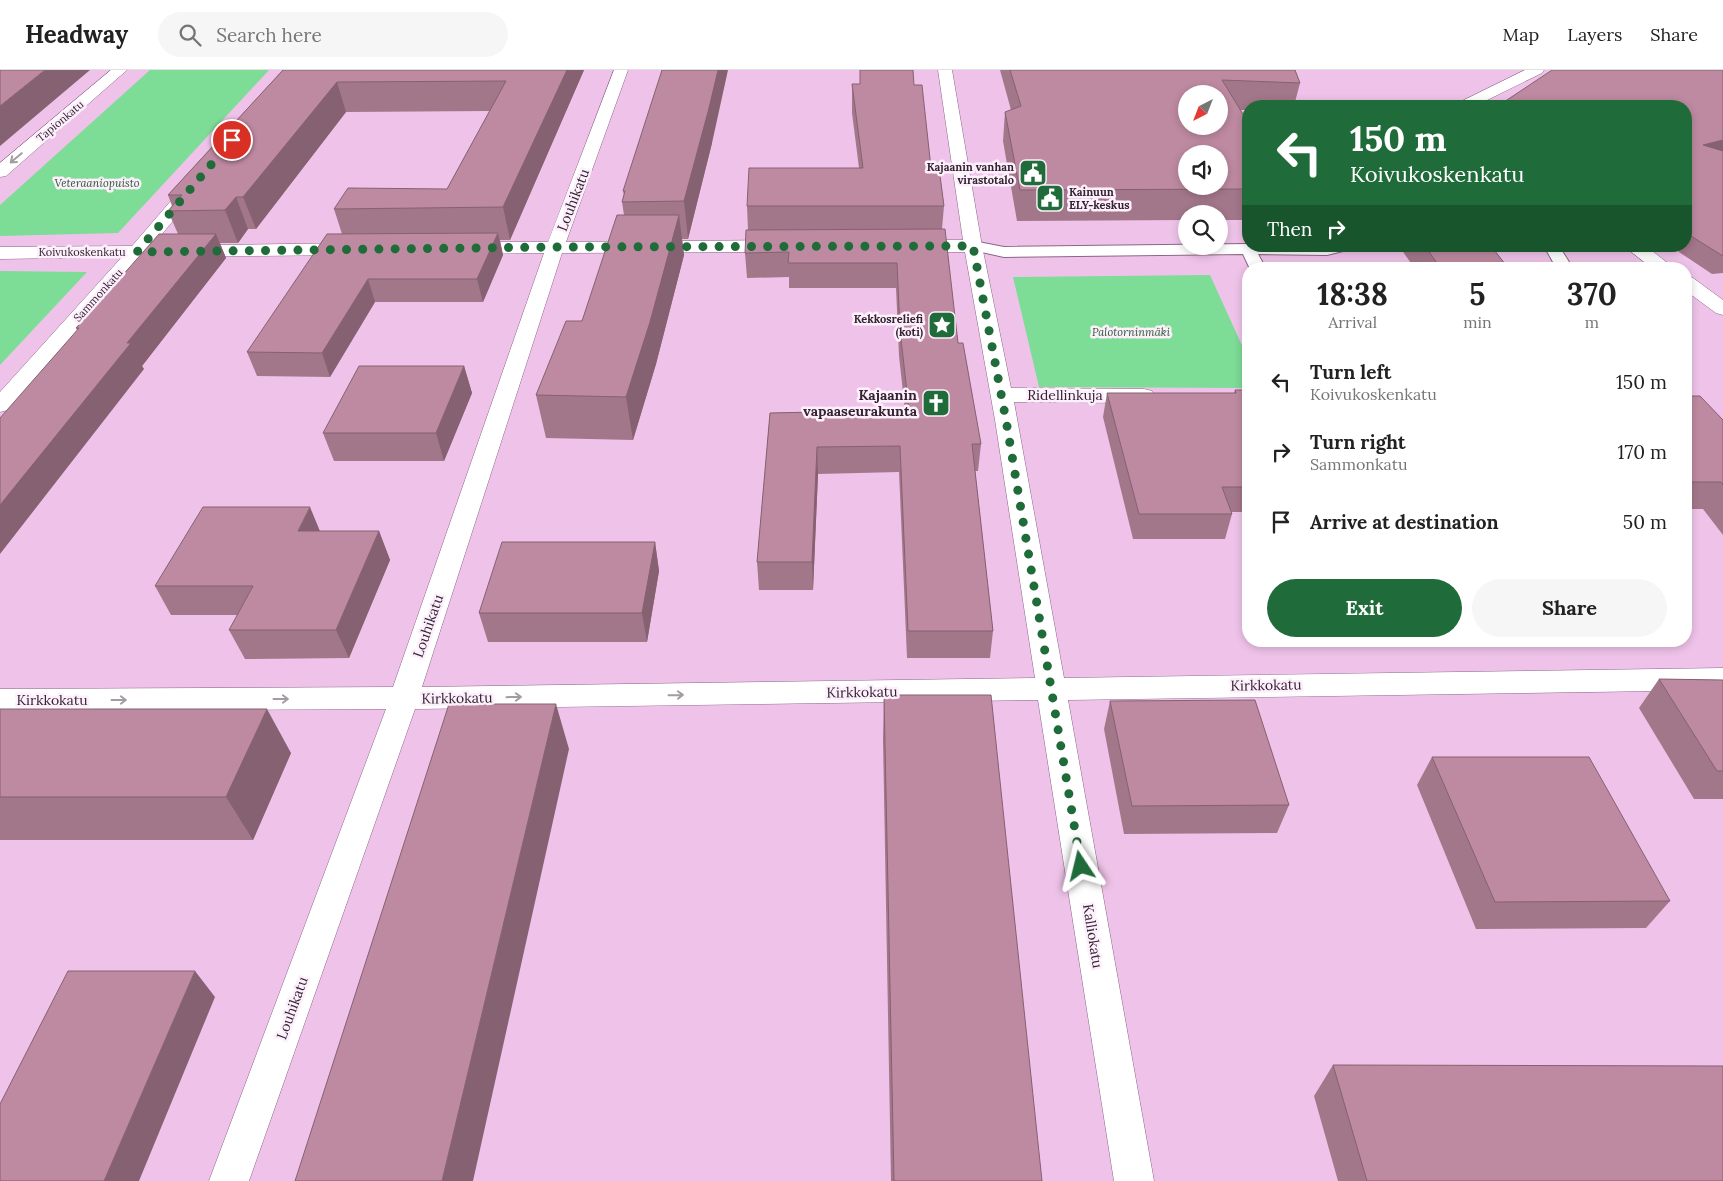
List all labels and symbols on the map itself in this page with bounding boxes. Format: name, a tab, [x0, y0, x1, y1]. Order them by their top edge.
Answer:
north arrow	[1178, 85, 1228, 135]
street label: Tapionkatu	[33, 97, 87, 145]
pin	[211, 119, 253, 161]
one-way arrow	[10, 152, 23, 163]
public building icon: Kajaanin vanhan virastotalo	[1018, 158, 1048, 188]
place label: Kajaanin vanhan virastotalo	[927, 160, 1014, 187]
street label: Louhikatu	[553, 166, 593, 234]
park label: Veteraaniopuisto	[55, 176, 140, 190]
public building icon: Kainuun ELY-keskus	[1035, 183, 1065, 213]
place label: Kainuun ELY-keskus	[1069, 185, 1130, 212]
street label: Koivukoskenkatu	[38, 245, 126, 259]
street label: Sammonkatu	[70, 265, 126, 325]
place icon: Kekkosreliefi (koti)	[927, 310, 957, 340]
place label: Kekkosreliefi (koti)	[854, 312, 924, 340]
park label: Palotorninmäki	[1092, 325, 1170, 339]
place label: Kajaanin vapaaseurakunta	[803, 386, 918, 420]
street label: Ridellinkuja	[1027, 386, 1103, 404]
church icon: Kajaanin vapaaseurakunta	[921, 388, 951, 418]
street label: Louhikatu	[409, 592, 447, 660]
street label: Kirkkokatu	[1230, 675, 1302, 695]
street label: Kirkkokatu	[826, 682, 898, 702]
street label: Kirkkokatu	[421, 688, 493, 708]
one-way arrow	[668, 690, 684, 700]
street label: Kirkkokatu	[16, 691, 88, 709]
one-way arrow	[505, 693, 521, 702]
one-way arrow	[272, 694, 289, 704]
one-way arrow	[110, 695, 126, 705]
position arrow	[1054, 839, 1106, 891]
street label: Kalliokatu	[1079, 903, 1107, 969]
street label: Louhikatu	[272, 974, 312, 1042]

